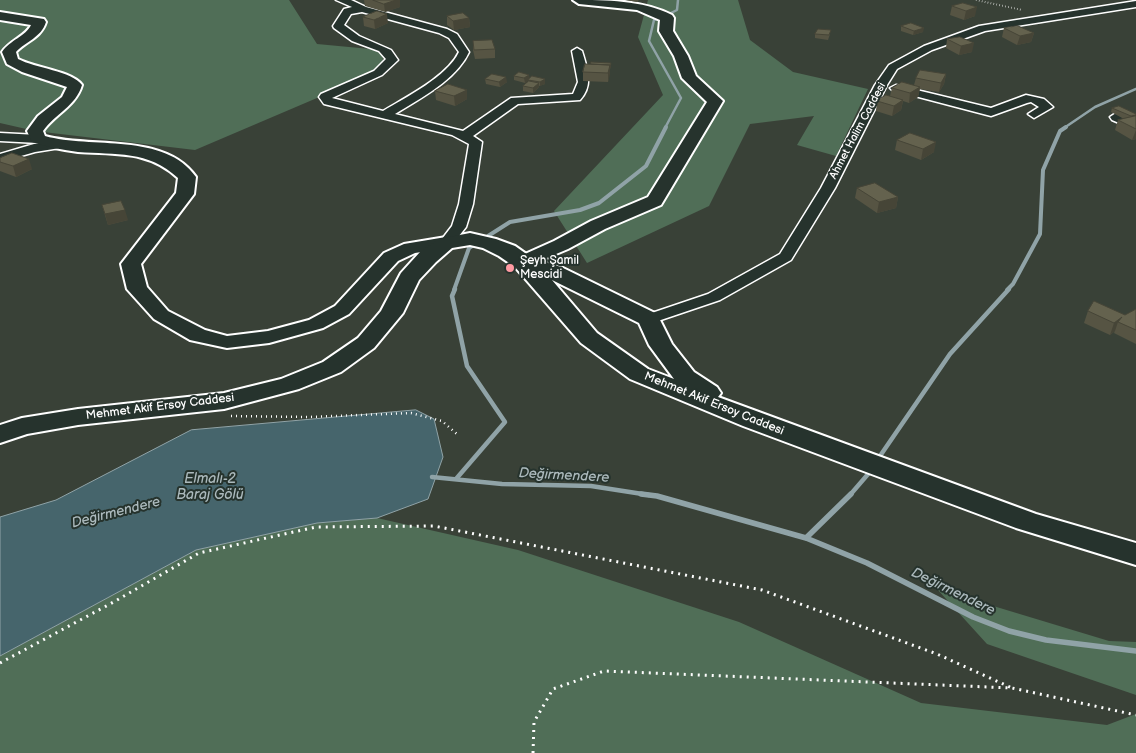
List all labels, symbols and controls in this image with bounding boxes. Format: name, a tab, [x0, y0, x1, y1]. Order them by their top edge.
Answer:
street label: Ahmet Halim Caddesi	[827, 81, 889, 181]
place label: Şeyh Şamil Mescidi	[520, 254, 579, 282]
marker: Şeyh Şamil Mescidi	[504, 262, 516, 274]
street label: Mehmet Akif Ersoy Caddesi	[642, 369, 786, 439]
street label: Mehmet Akif Ersoy Caddesi	[85, 391, 235, 423]
water label: Değirmendere	[518, 465, 610, 487]
water label: Elmalı-2 Baraj Gölü	[177, 471, 243, 504]
water label: Değirmendere	[70, 494, 162, 532]
water label: Değirmendere	[908, 565, 998, 619]

